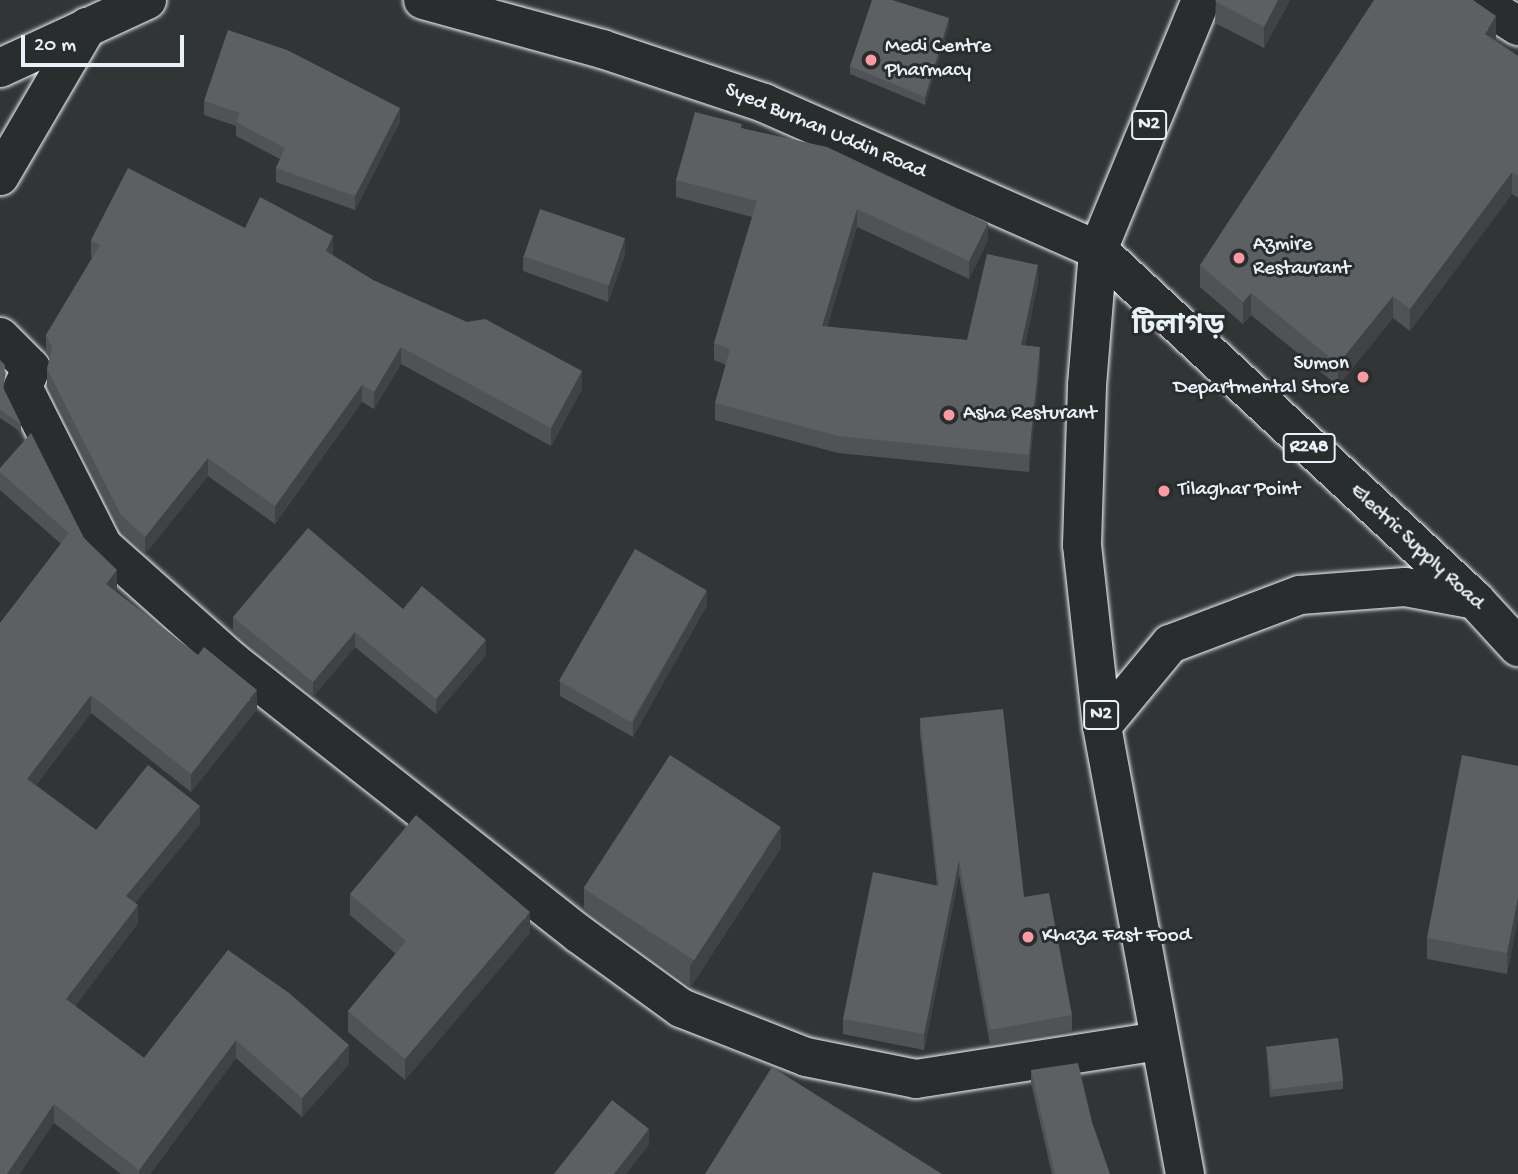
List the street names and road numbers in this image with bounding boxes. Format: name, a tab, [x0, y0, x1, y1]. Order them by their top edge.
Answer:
street label: Syed Burhan Uddin Road	[721, 78, 929, 186]
road number: N2	[1130, 110, 1168, 140]
road number: R248	[1281, 432, 1337, 463]
street label: Electric Supply Road	[1344, 479, 1488, 617]
road number: N2	[1082, 700, 1120, 730]

